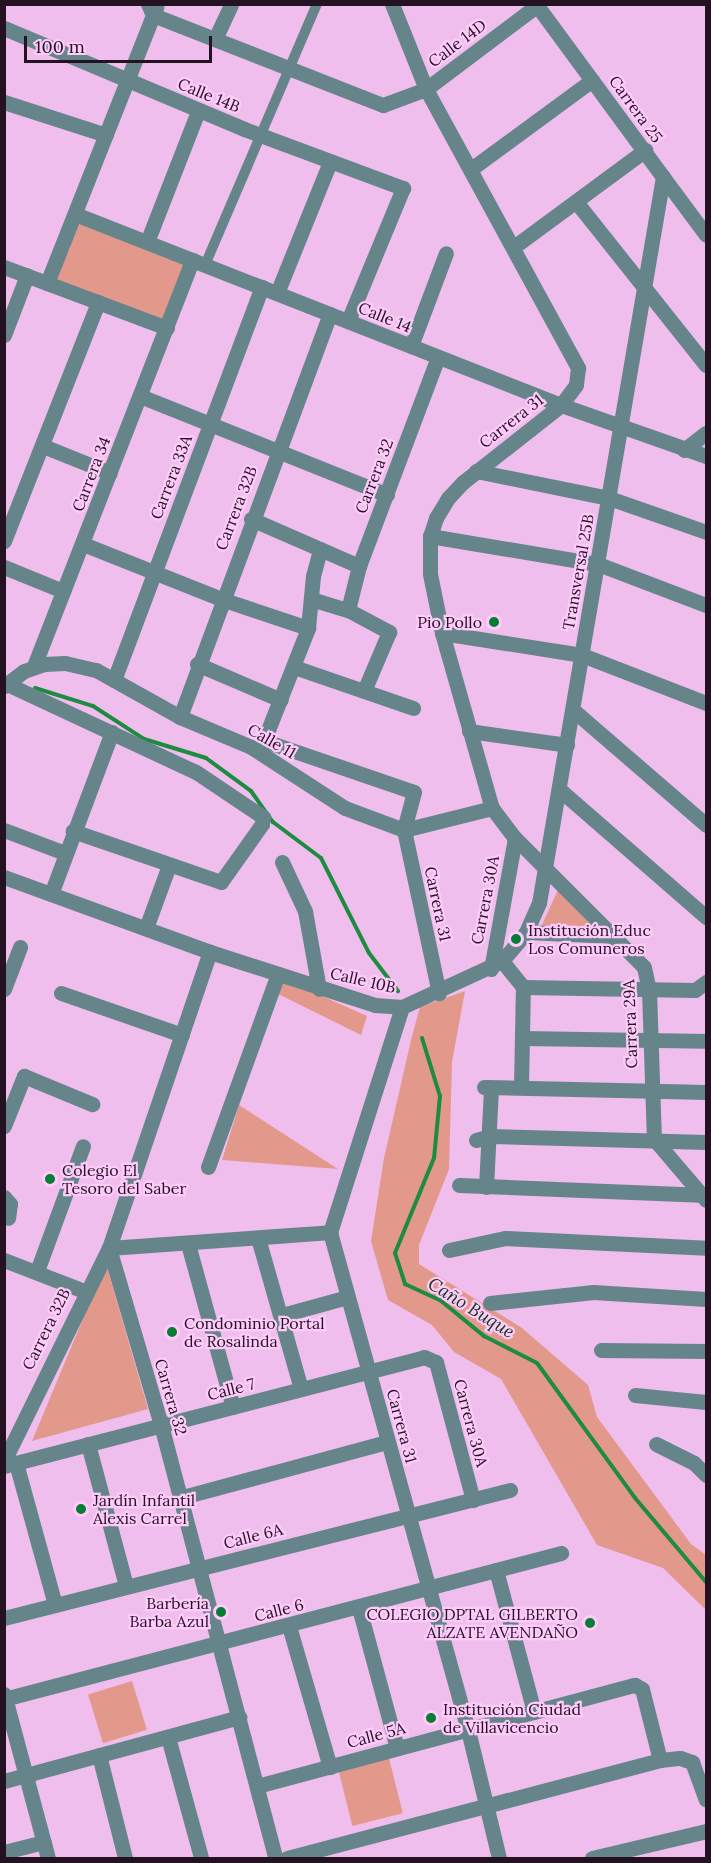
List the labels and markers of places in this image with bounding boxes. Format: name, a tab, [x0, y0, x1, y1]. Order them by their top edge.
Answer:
place label: Pio Pollo	[417, 612, 482, 632]
marker: Pio Pollo	[487, 615, 501, 629]
place label: Institución Educ Los Comuneros	[528, 920, 651, 958]
marker: Institución Educ Los Comuneros	[509, 932, 523, 946]
place label: Colegio El Tesoro del Saber	[62, 1160, 186, 1198]
marker: Colegio El Tesoro del Saber	[43, 1172, 57, 1186]
place label: Condominio Portal de Rosalinda	[184, 1313, 324, 1351]
marker: Condominio Portal de Rosalinda	[165, 1325, 179, 1339]
place label: Jardín Infantil Alexis Carrel	[93, 1490, 195, 1528]
marker: Jardín Infantil Alexis Carrel	[74, 1502, 88, 1516]
place label: Barbería Barba Azul	[130, 1593, 209, 1631]
place label: COLEGIO DPTAL GILBERTO ALZATE AVENDAÑO	[366, 1604, 578, 1642]
marker: Barbería Barba Azul	[214, 1605, 228, 1619]
marker: COLEGIO DPTAL GILBERTO ALZATE AVENDAÑO	[583, 1616, 597, 1630]
place label: Institución Ciudad de Villavicencio	[443, 1699, 581, 1737]
marker: Institución Ciudad de Villavicencio	[424, 1711, 438, 1725]

